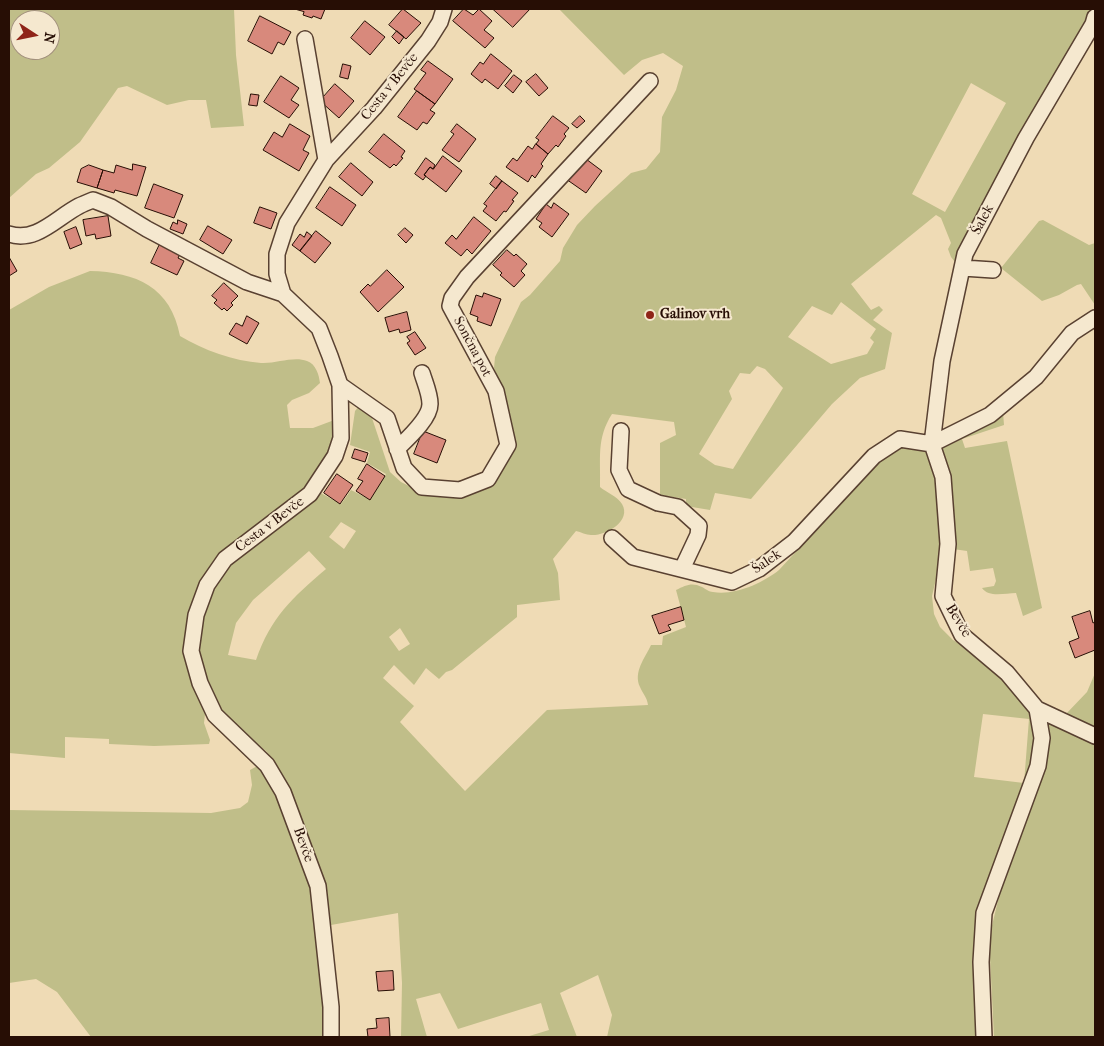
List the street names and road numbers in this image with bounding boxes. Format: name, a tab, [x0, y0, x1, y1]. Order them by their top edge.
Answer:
street label: Cesta v Bevče	[358, 50, 422, 124]
street label: Šalek	[968, 202, 998, 238]
street label: Sončna pot	[449, 314, 495, 380]
street label: Cesta v Bevče	[232, 494, 308, 556]
street label: Šalek	[749, 546, 785, 578]
street label: Bevče	[942, 601, 974, 641]
street label: Bevče	[289, 825, 317, 865]

